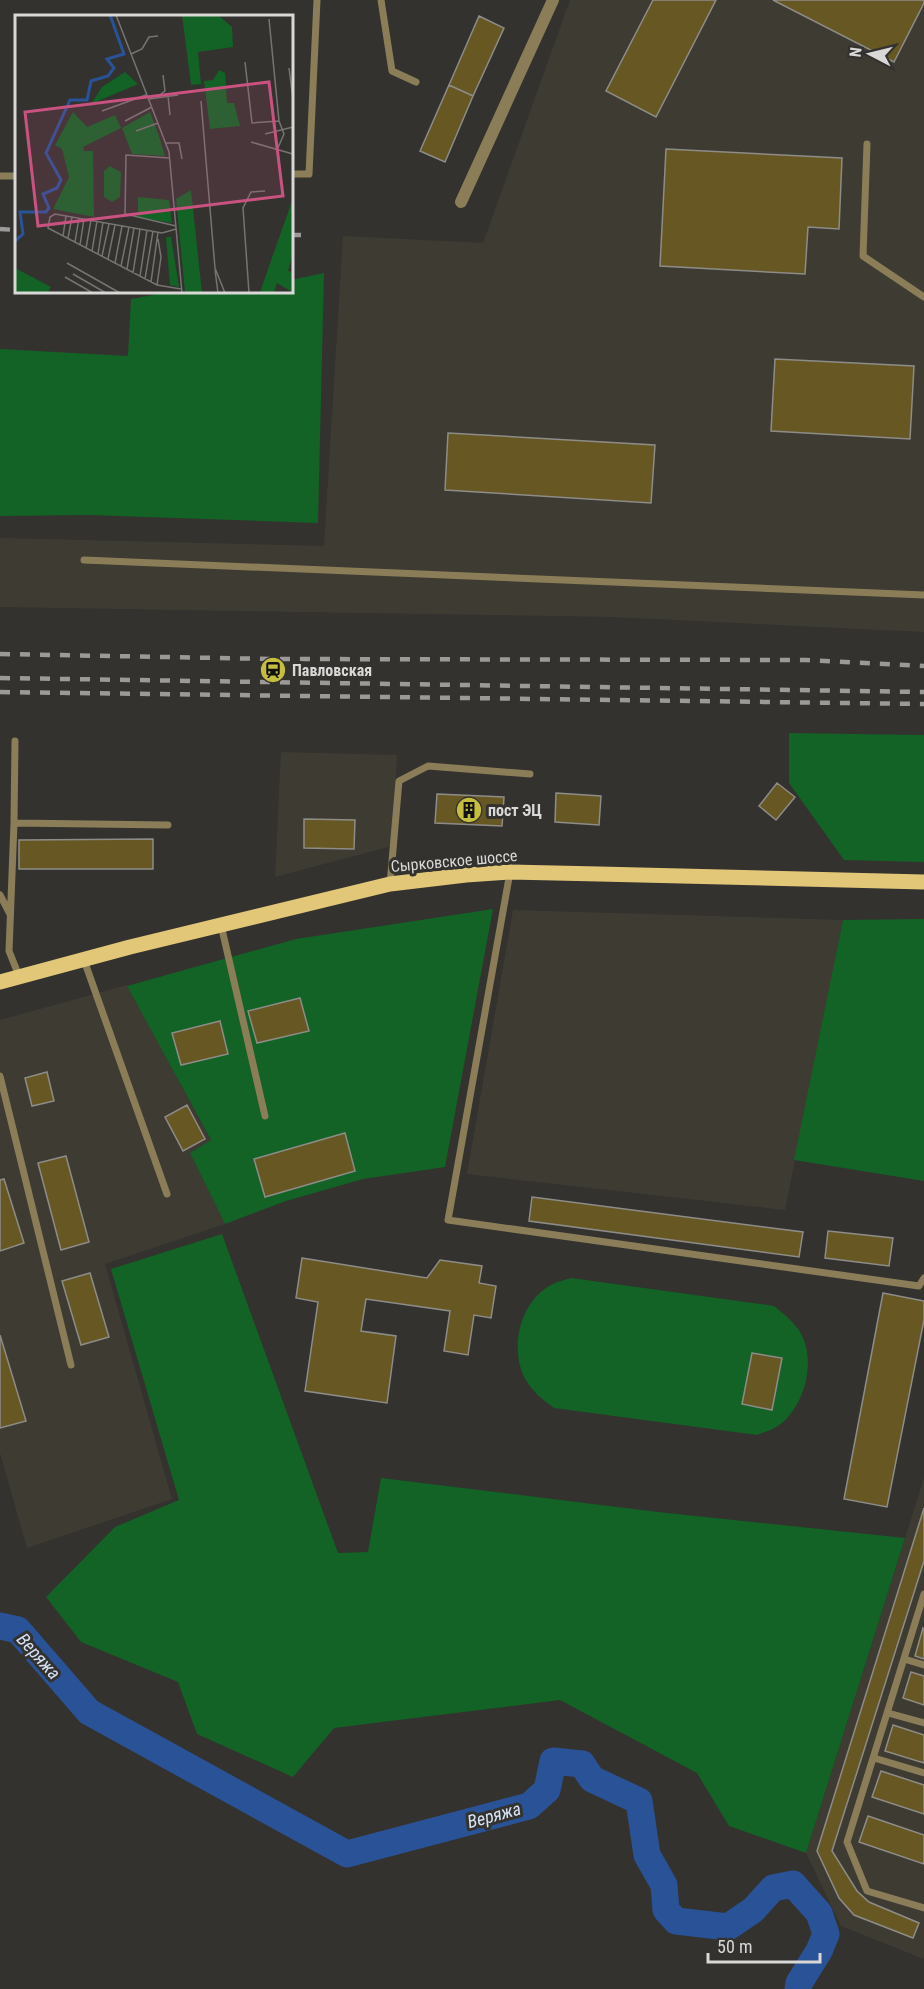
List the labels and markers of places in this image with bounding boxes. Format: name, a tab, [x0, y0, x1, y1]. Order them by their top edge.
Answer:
station icon: Павловская	[258, 655, 288, 685]
place label: Павловская	[292, 661, 372, 680]
building icon: пост ЭЦ	[454, 795, 484, 825]
place label: пост ЭЦ	[488, 801, 542, 820]

